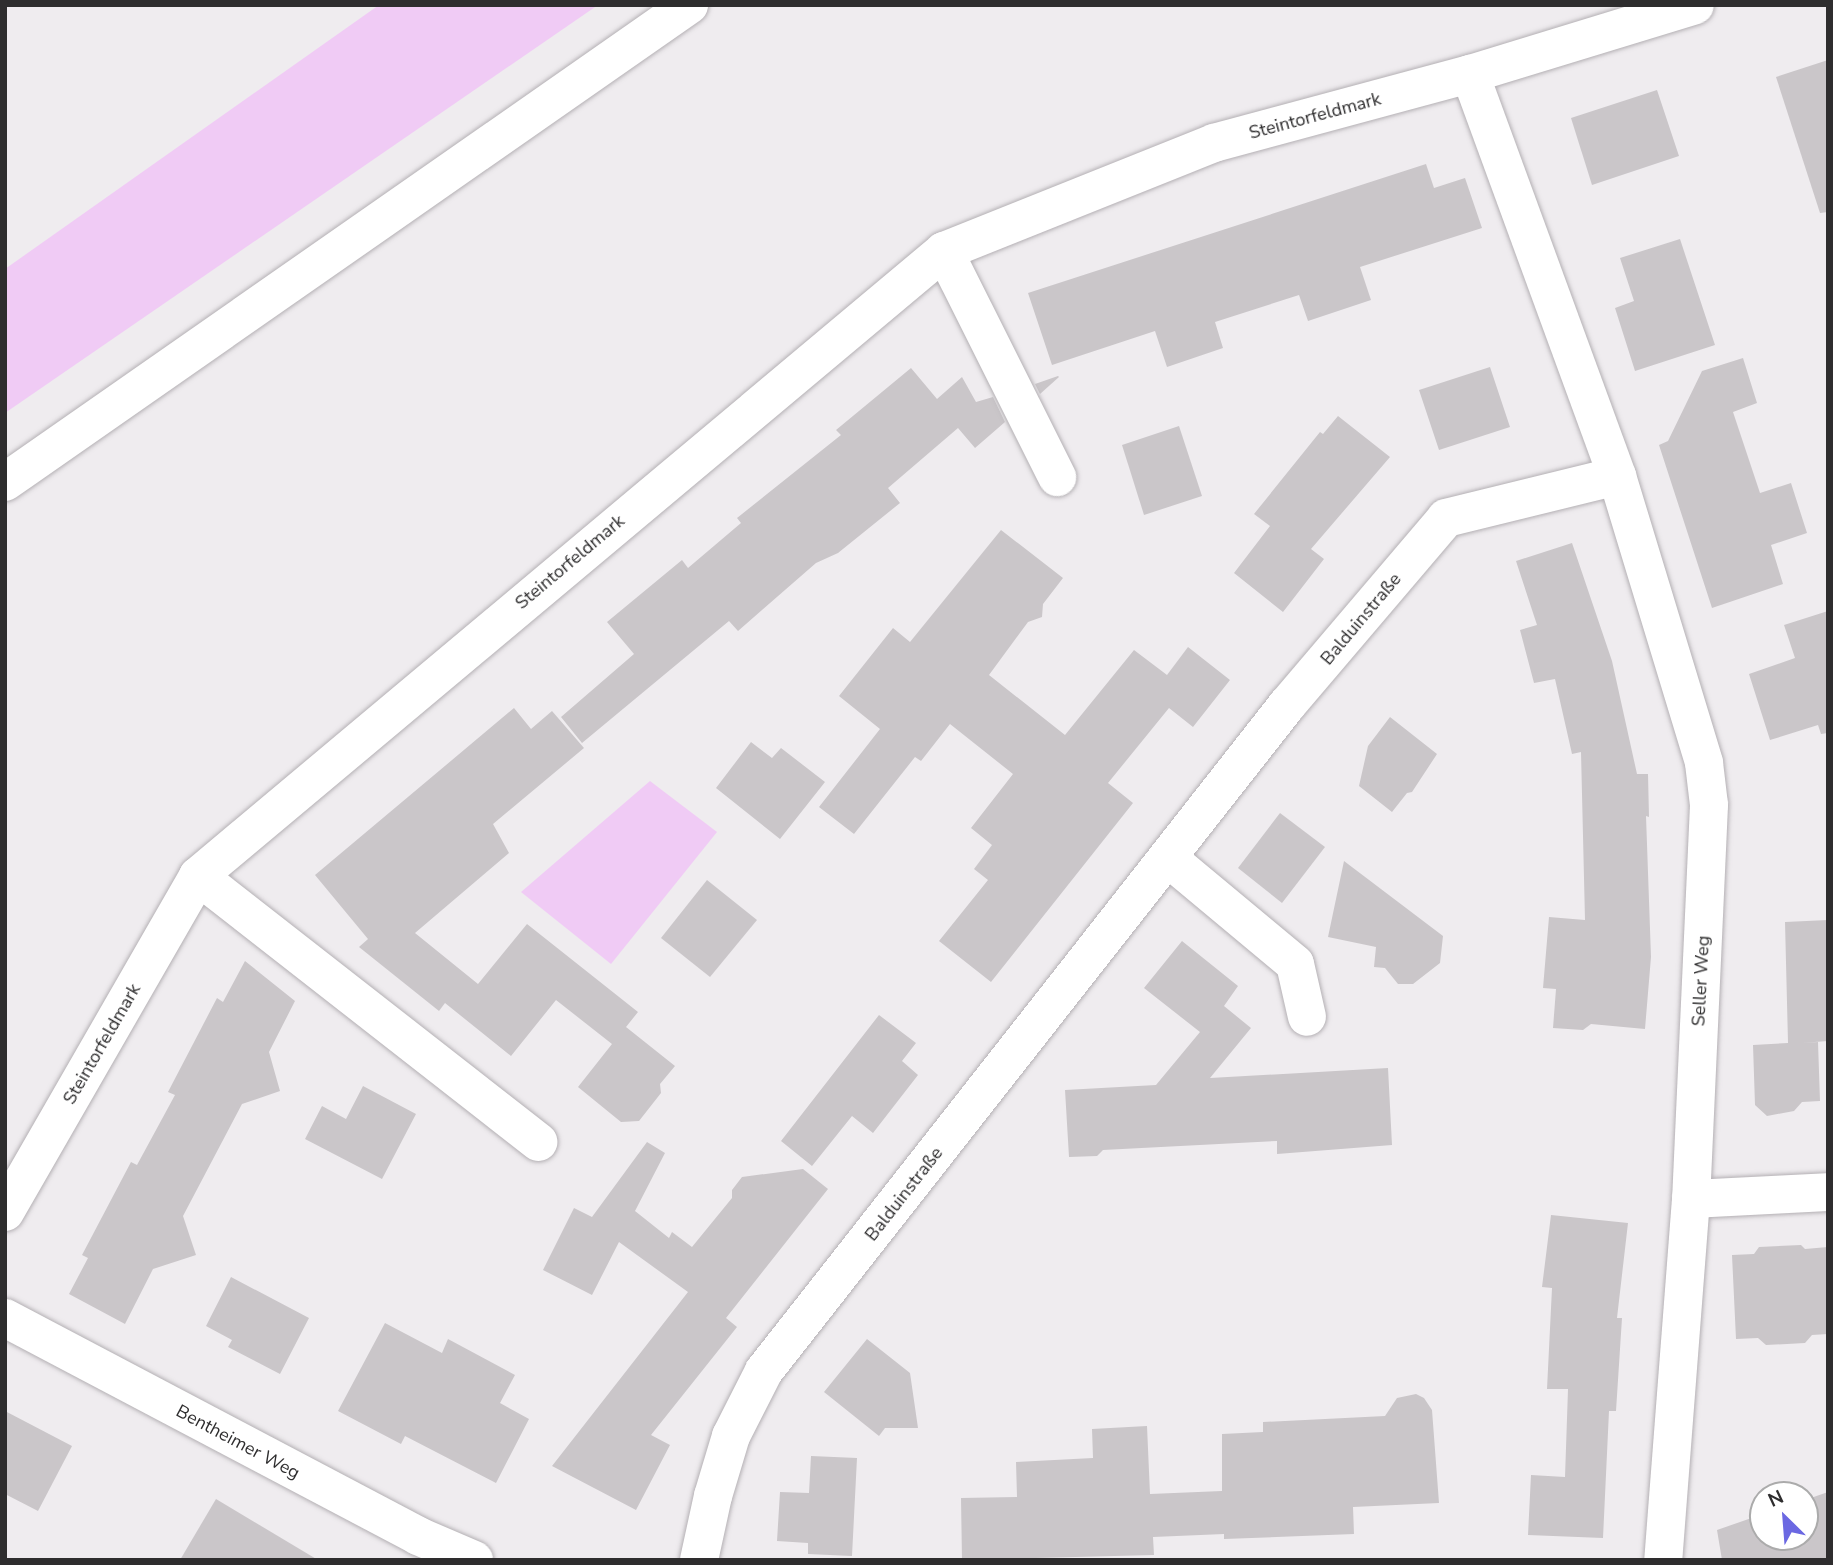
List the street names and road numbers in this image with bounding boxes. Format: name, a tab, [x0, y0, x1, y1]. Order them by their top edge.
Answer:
street label: Steintorfeldmark	[1247, 88, 1383, 144]
street label: Steintorfeldmark	[511, 510, 629, 614]
street label: Balduinstraße	[1316, 569, 1406, 669]
street label: Seller Weg	[1688, 935, 1714, 1027]
street label: Steintorfeldmark	[59, 980, 145, 1108]
street label: Balduinstraße	[861, 1143, 947, 1245]
street label: Bentheimer Weg	[172, 1400, 304, 1484]

